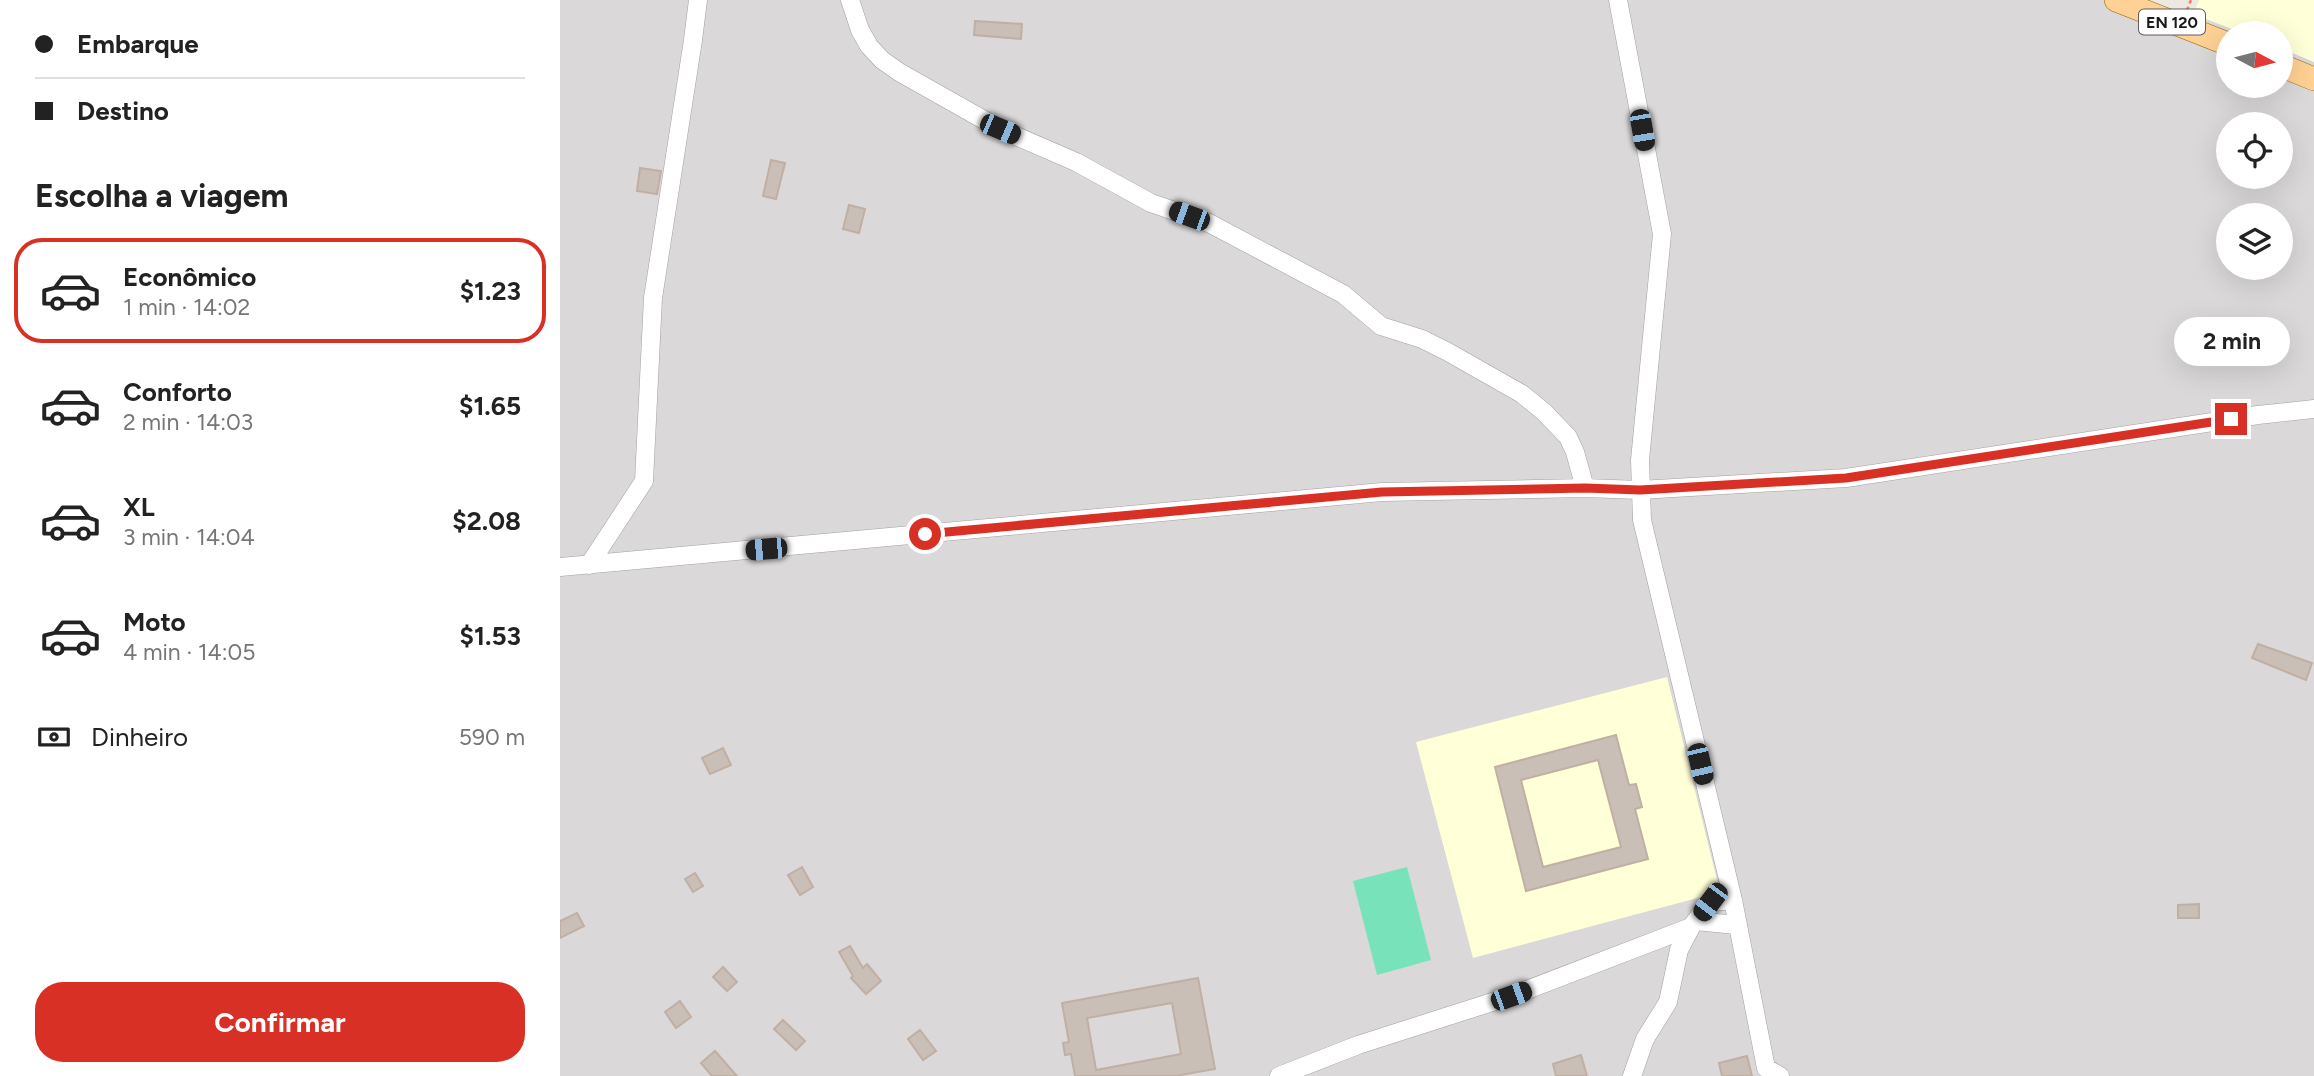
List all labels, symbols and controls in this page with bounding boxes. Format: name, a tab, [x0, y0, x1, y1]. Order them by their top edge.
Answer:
road number: EN 120	[2139, 10, 2205, 34]
north arrow	[2216, 21, 2292, 98]
map controls	[2216, 21, 2293, 280]
text: Embarque	[77, 28, 199, 60]
text: Destino	[77, 95, 169, 127]
car	[1629, 107, 1656, 153]
car	[977, 111, 1024, 147]
button: locate	[2216, 112, 2293, 189]
text: Escolha a viagem	[35, 177, 288, 215]
car	[1166, 199, 1213, 233]
button: layers	[2216, 203, 2293, 280]
icon: car	[39, 259, 102, 322]
text: Econômico	[123, 261, 256, 293]
text: $1.23	[460, 275, 521, 307]
text: 1 min · 14:02	[123, 293, 250, 321]
callout: 2 min	[2173, 318, 2289, 366]
text: 2 min	[2203, 327, 2261, 355]
icon: car	[39, 374, 102, 437]
text: Conforto	[123, 376, 232, 408]
text: $1.65	[459, 390, 521, 422]
route end	[2215, 403, 2247, 435]
text: 2 min · 14:03	[123, 408, 253, 436]
icon: car	[39, 489, 102, 552]
text: XL	[123, 491, 155, 523]
text: $2.08	[452, 505, 521, 537]
route start	[909, 518, 941, 550]
text: 3 min · 14:04	[123, 523, 255, 551]
car	[745, 537, 788, 561]
icon: car	[39, 604, 102, 667]
text: Moto	[123, 606, 186, 638]
text: $1.53	[460, 620, 521, 652]
text: 4 min · 14:05	[123, 638, 255, 666]
icon: cash	[35, 718, 73, 756]
text: Dinheiro	[91, 721, 188, 753]
text: 590 m	[459, 723, 525, 751]
car	[1686, 741, 1715, 787]
car	[1689, 879, 1732, 925]
car	[1488, 979, 1535, 1013]
button: Confirmar	[35, 982, 525, 1062]

